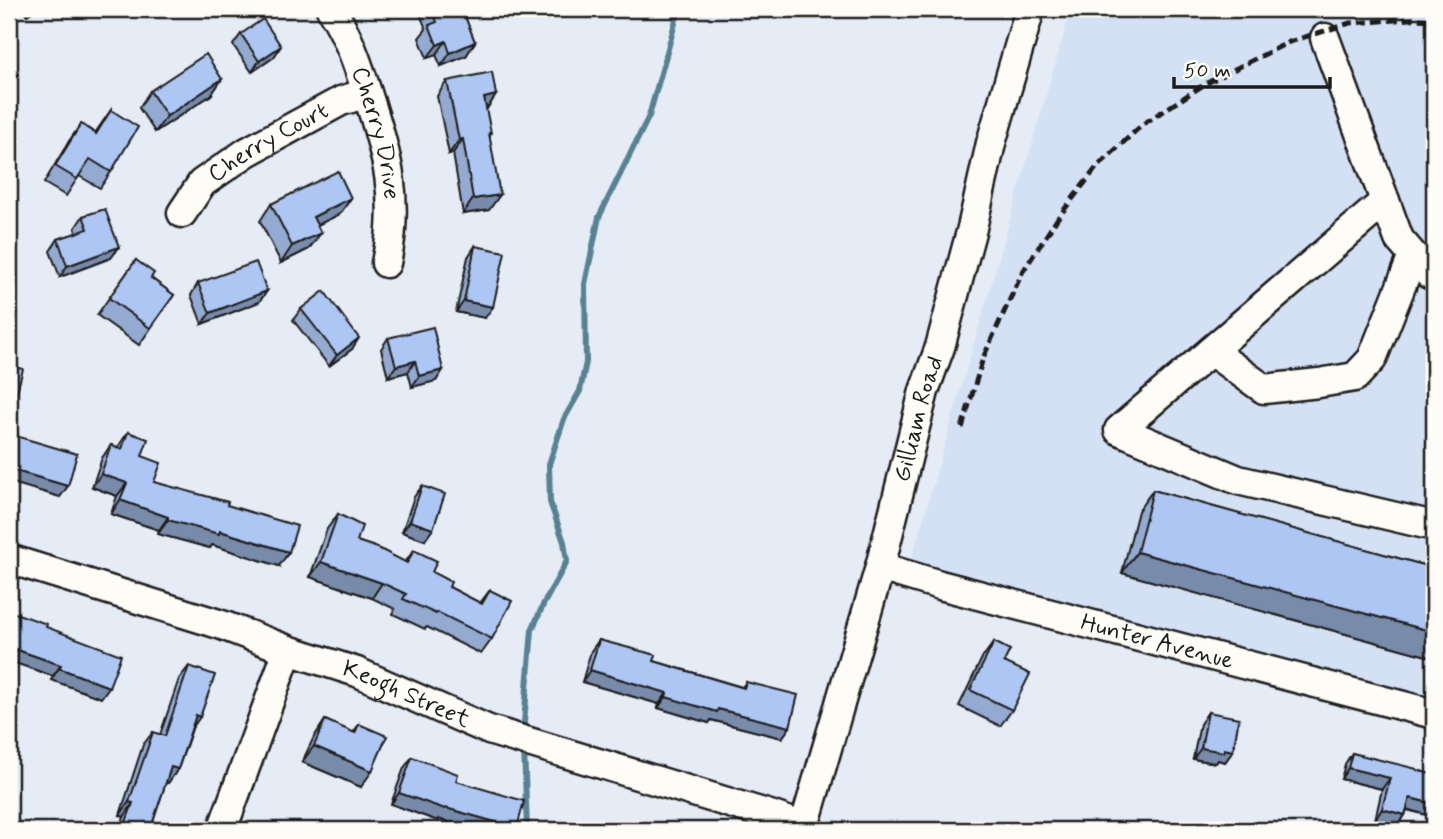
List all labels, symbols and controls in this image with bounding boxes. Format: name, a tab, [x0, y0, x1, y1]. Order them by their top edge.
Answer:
scale bar	[1174, 46, 1329, 90]
text: 50 m	[1184, 57, 1231, 85]
street label: Cherry Drive	[344, 63, 407, 201]
street label: Cherry Court	[202, 95, 334, 190]
street label: Gilliam Road	[886, 352, 951, 485]
street label: Hunter Avenue	[1077, 607, 1237, 676]
street label: Keogh Street	[339, 653, 475, 735]

